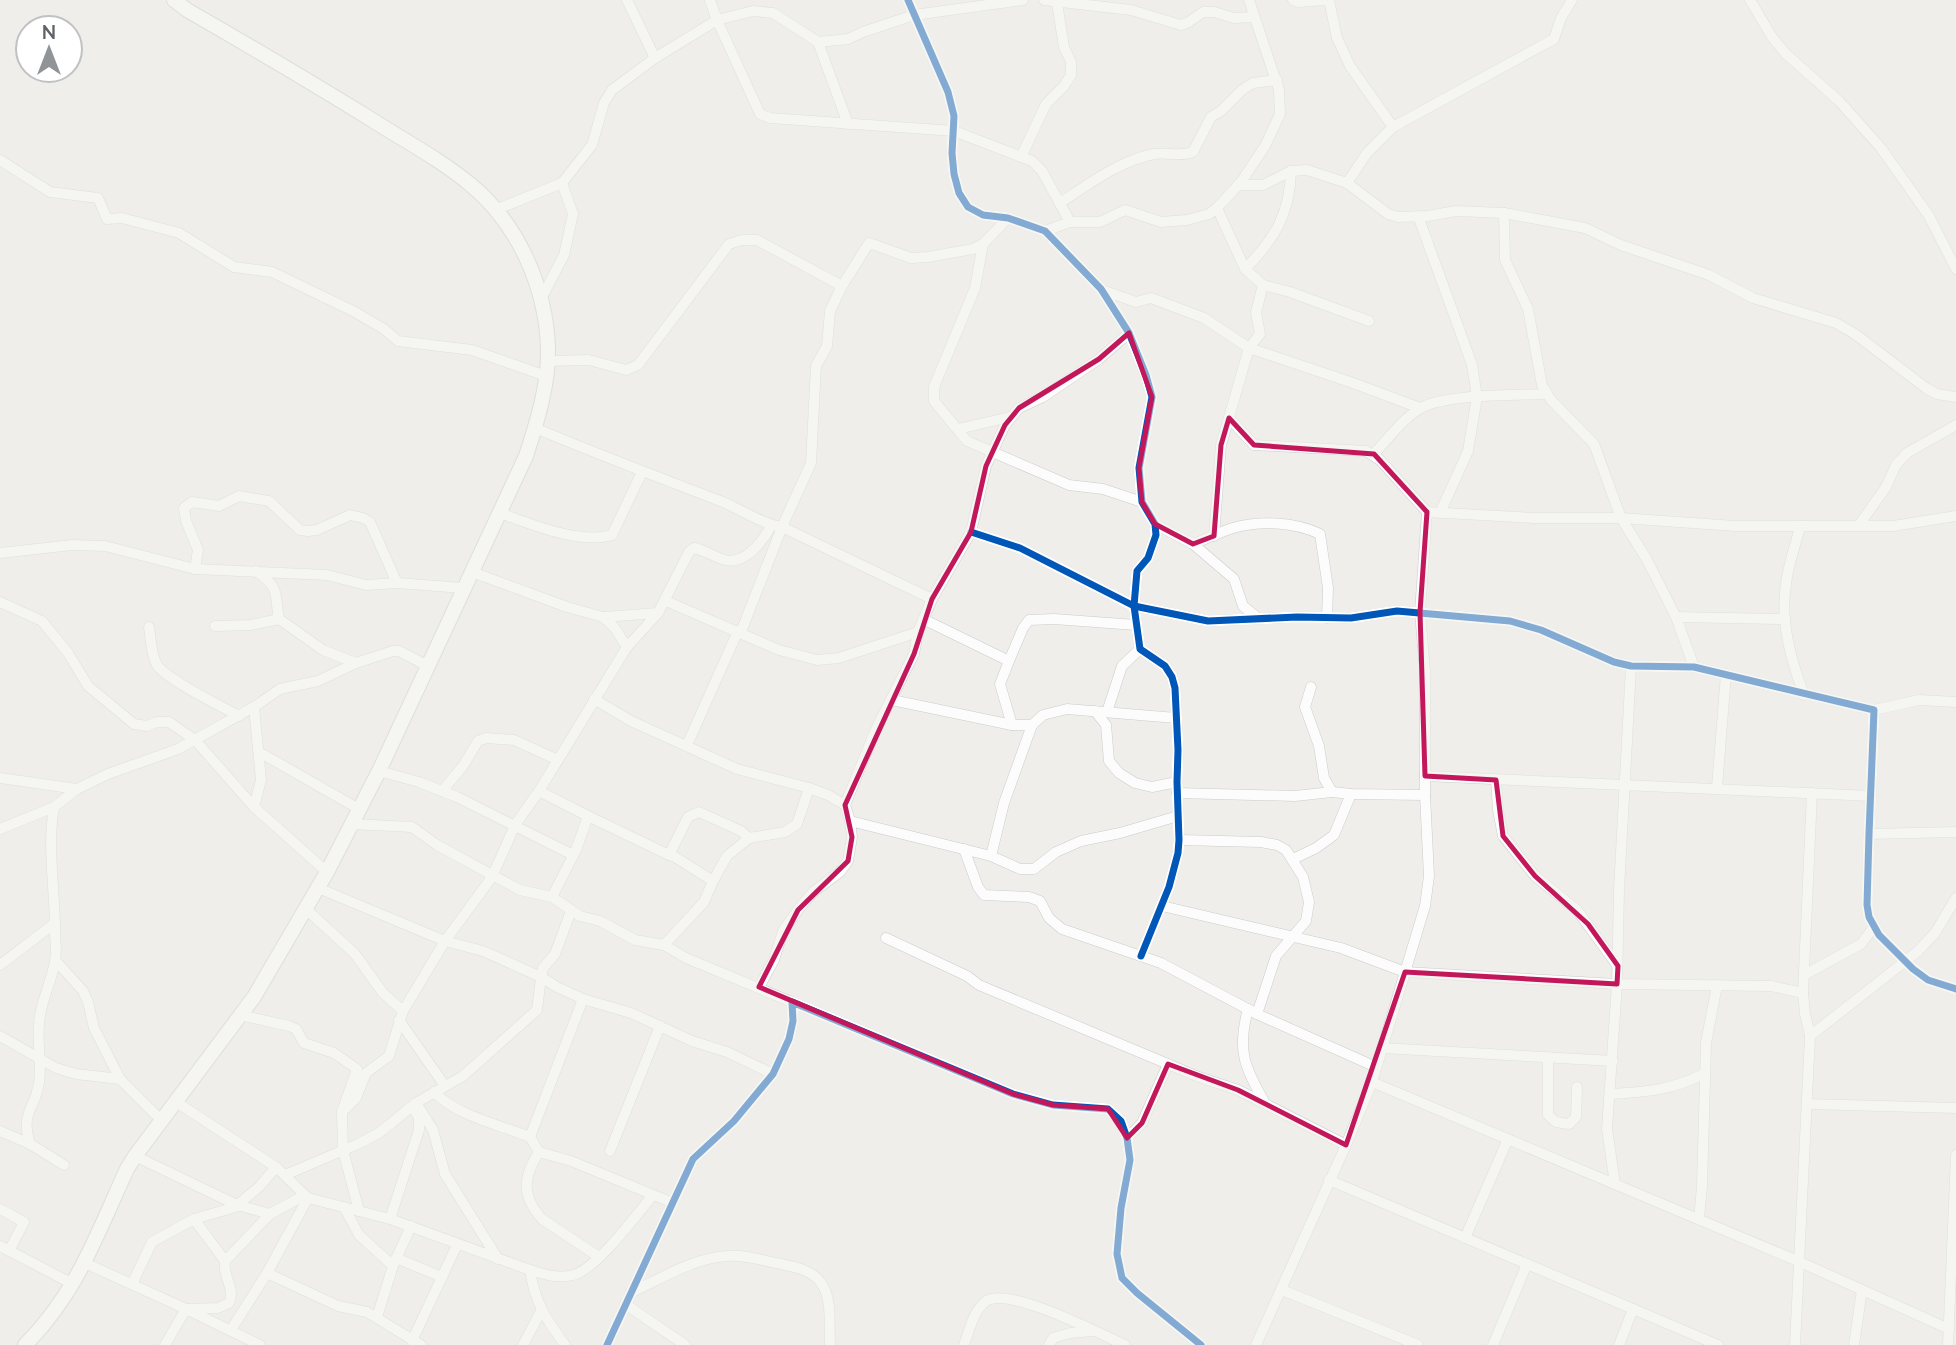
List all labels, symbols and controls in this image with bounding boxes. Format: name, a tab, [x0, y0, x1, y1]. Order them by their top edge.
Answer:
north arrow	[14, 14, 84, 84]
text: N	[42, 20, 56, 44]

